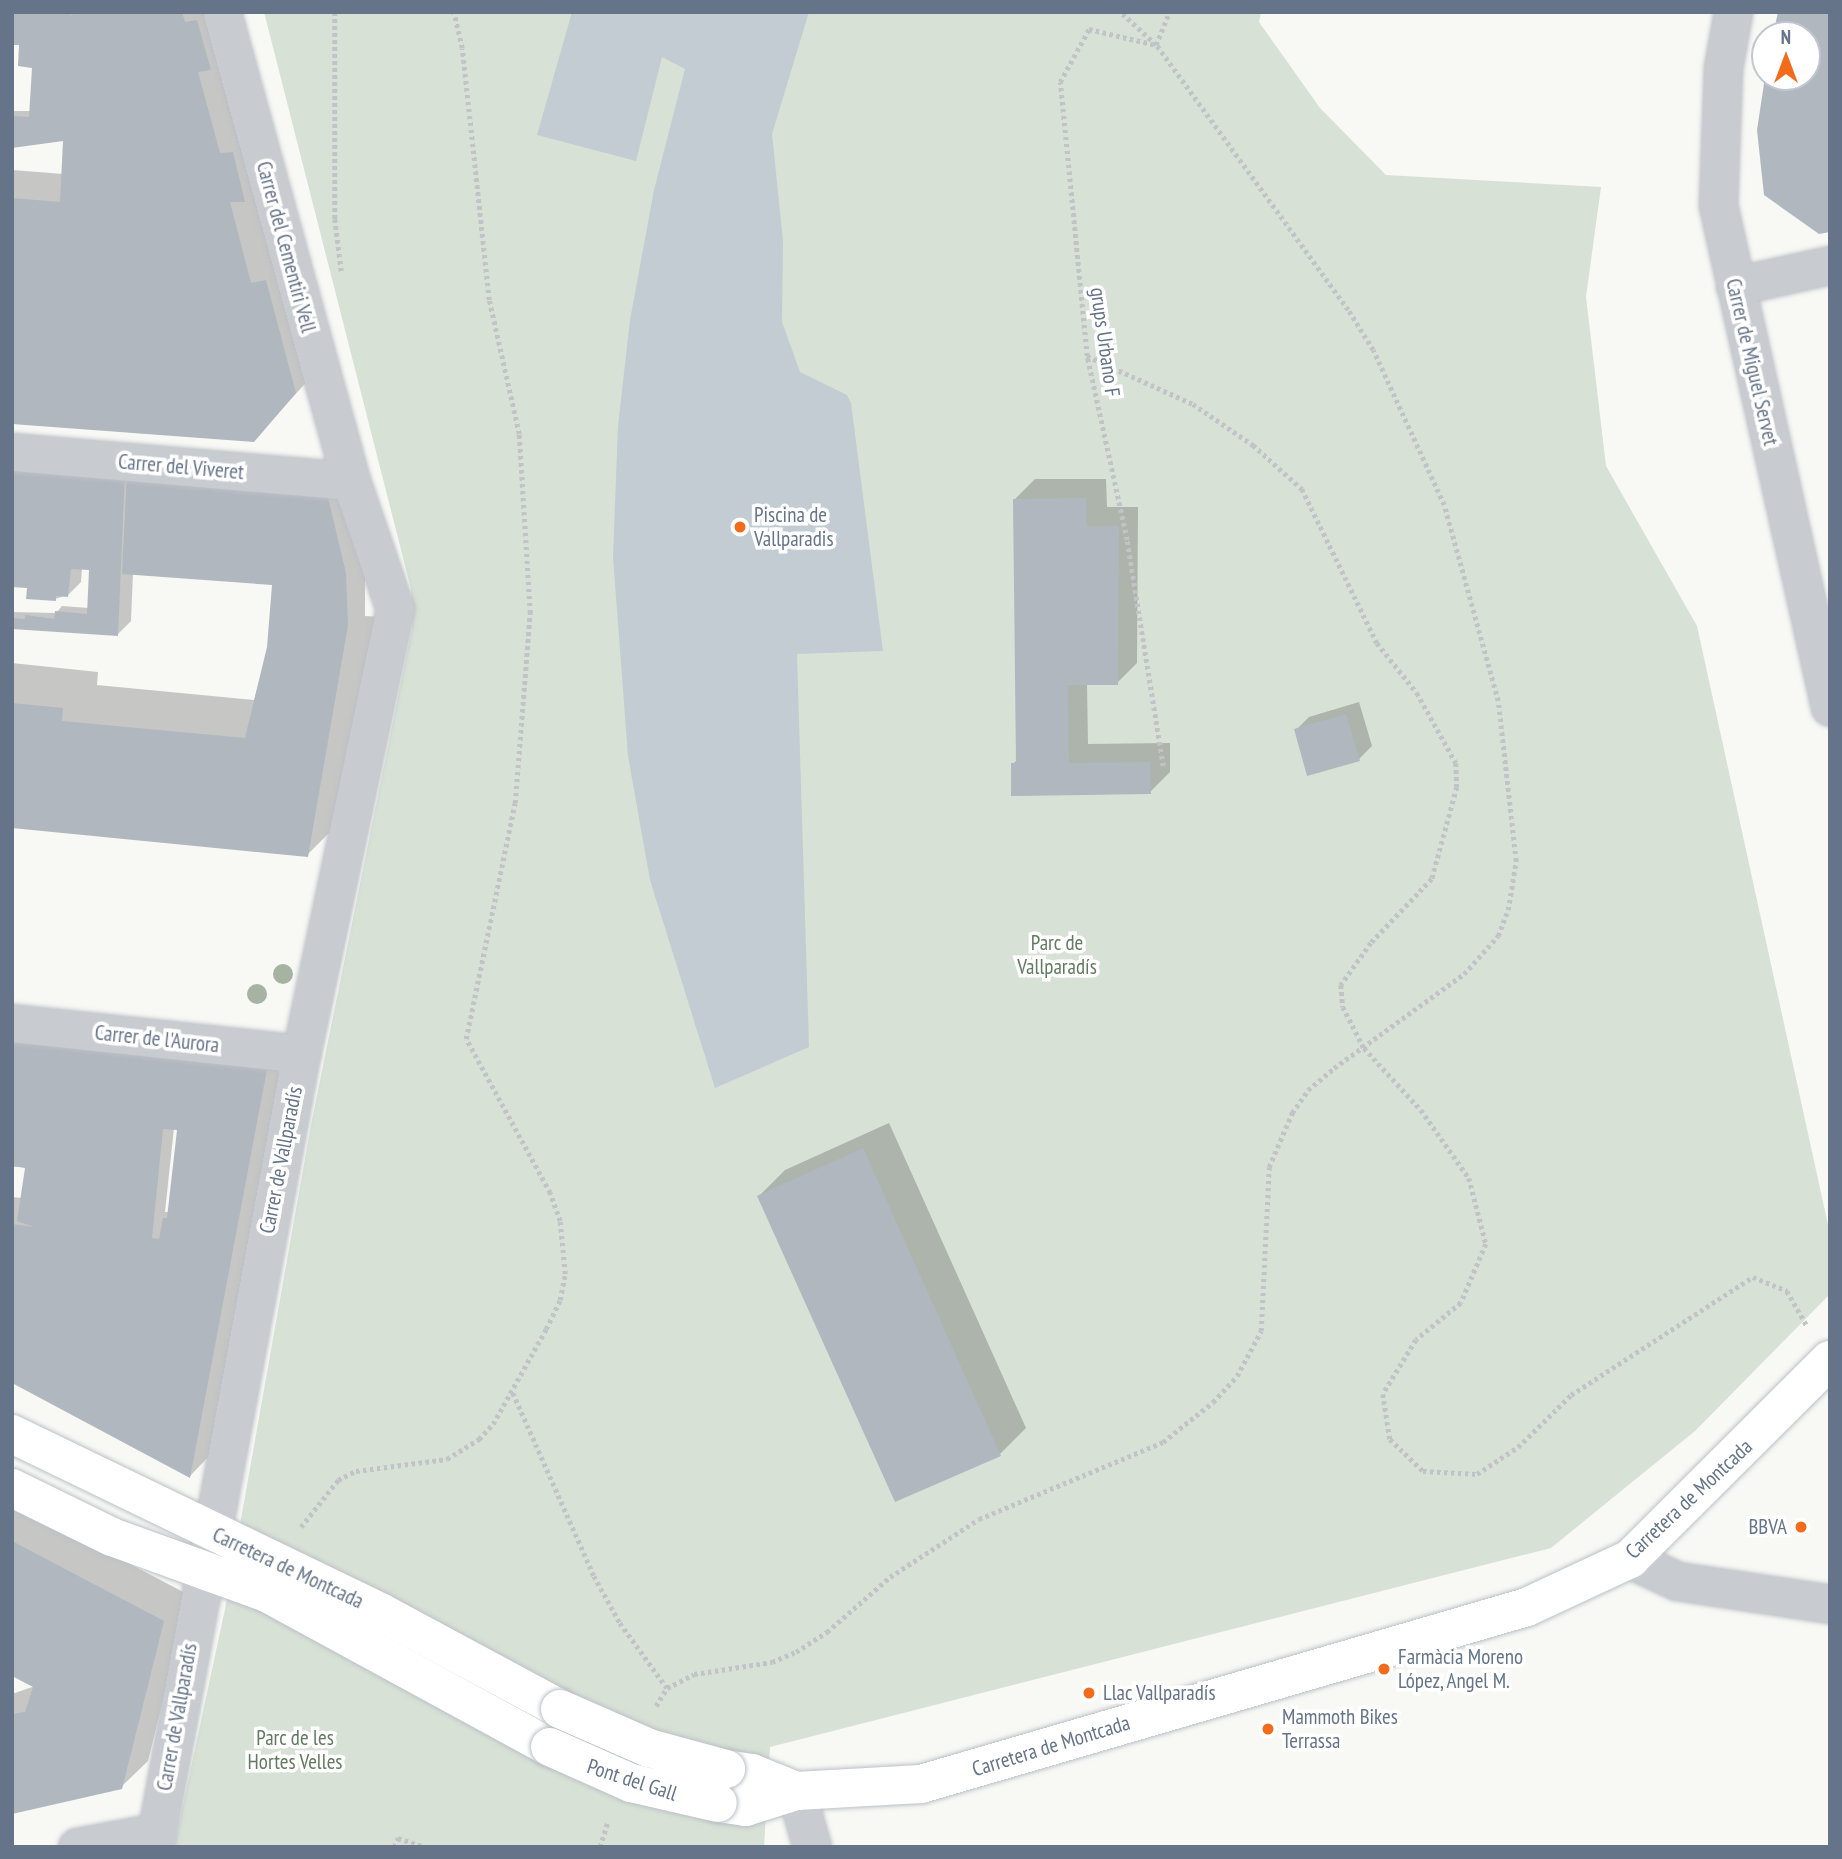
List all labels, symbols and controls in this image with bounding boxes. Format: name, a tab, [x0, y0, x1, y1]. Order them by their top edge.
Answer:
north arrow	[1751, 21, 1821, 91]
text: N	[1781, 25, 1791, 49]
street label: Carrer del Cementiri Vell	[251, 158, 321, 336]
street label: Carrer de Miguel Servet	[1721, 276, 1783, 448]
street label: grups Urbano F	[1085, 286, 1125, 398]
street label: Carrer del Viveret	[117, 449, 245, 485]
place label: Piscina de Vallparadis	[754, 502, 833, 552]
marker: Piscina de Vallparadis	[732, 519, 748, 535]
park label: Parc de Vallparadís	[1017, 930, 1097, 980]
street label: Carrer de l'Aurora	[94, 1020, 220, 1058]
street label: Carrer de Vallparadís	[254, 1084, 308, 1236]
street label: Carretera de Montcada	[1621, 1434, 1757, 1564]
place label: BBVA	[1748, 1514, 1787, 1540]
marker: BBVA	[1793, 1519, 1809, 1535]
street label: Carretera de Montcada	[209, 1522, 367, 1614]
street label: Carrer de Vallparadís	[152, 1641, 202, 1793]
place label: Farmàcia Moreno López, Angel M.	[1398, 1644, 1523, 1694]
marker: Farmàcia Moreno López, Angel M.	[1376, 1661, 1392, 1677]
place label: Llac Vallparadís	[1103, 1680, 1216, 1706]
marker: Llac Vallparadís	[1081, 1685, 1097, 1701]
place label: Mammoth Bikes Terrassa	[1282, 1704, 1398, 1754]
street label: Carretera de Montcada	[969, 1710, 1133, 1782]
marker: Mammoth Bikes Terrassa	[1260, 1721, 1276, 1737]
park label: Parc de les Hortes Velles	[247, 1725, 343, 1775]
street label: Pont del Gall	[584, 1754, 680, 1806]

